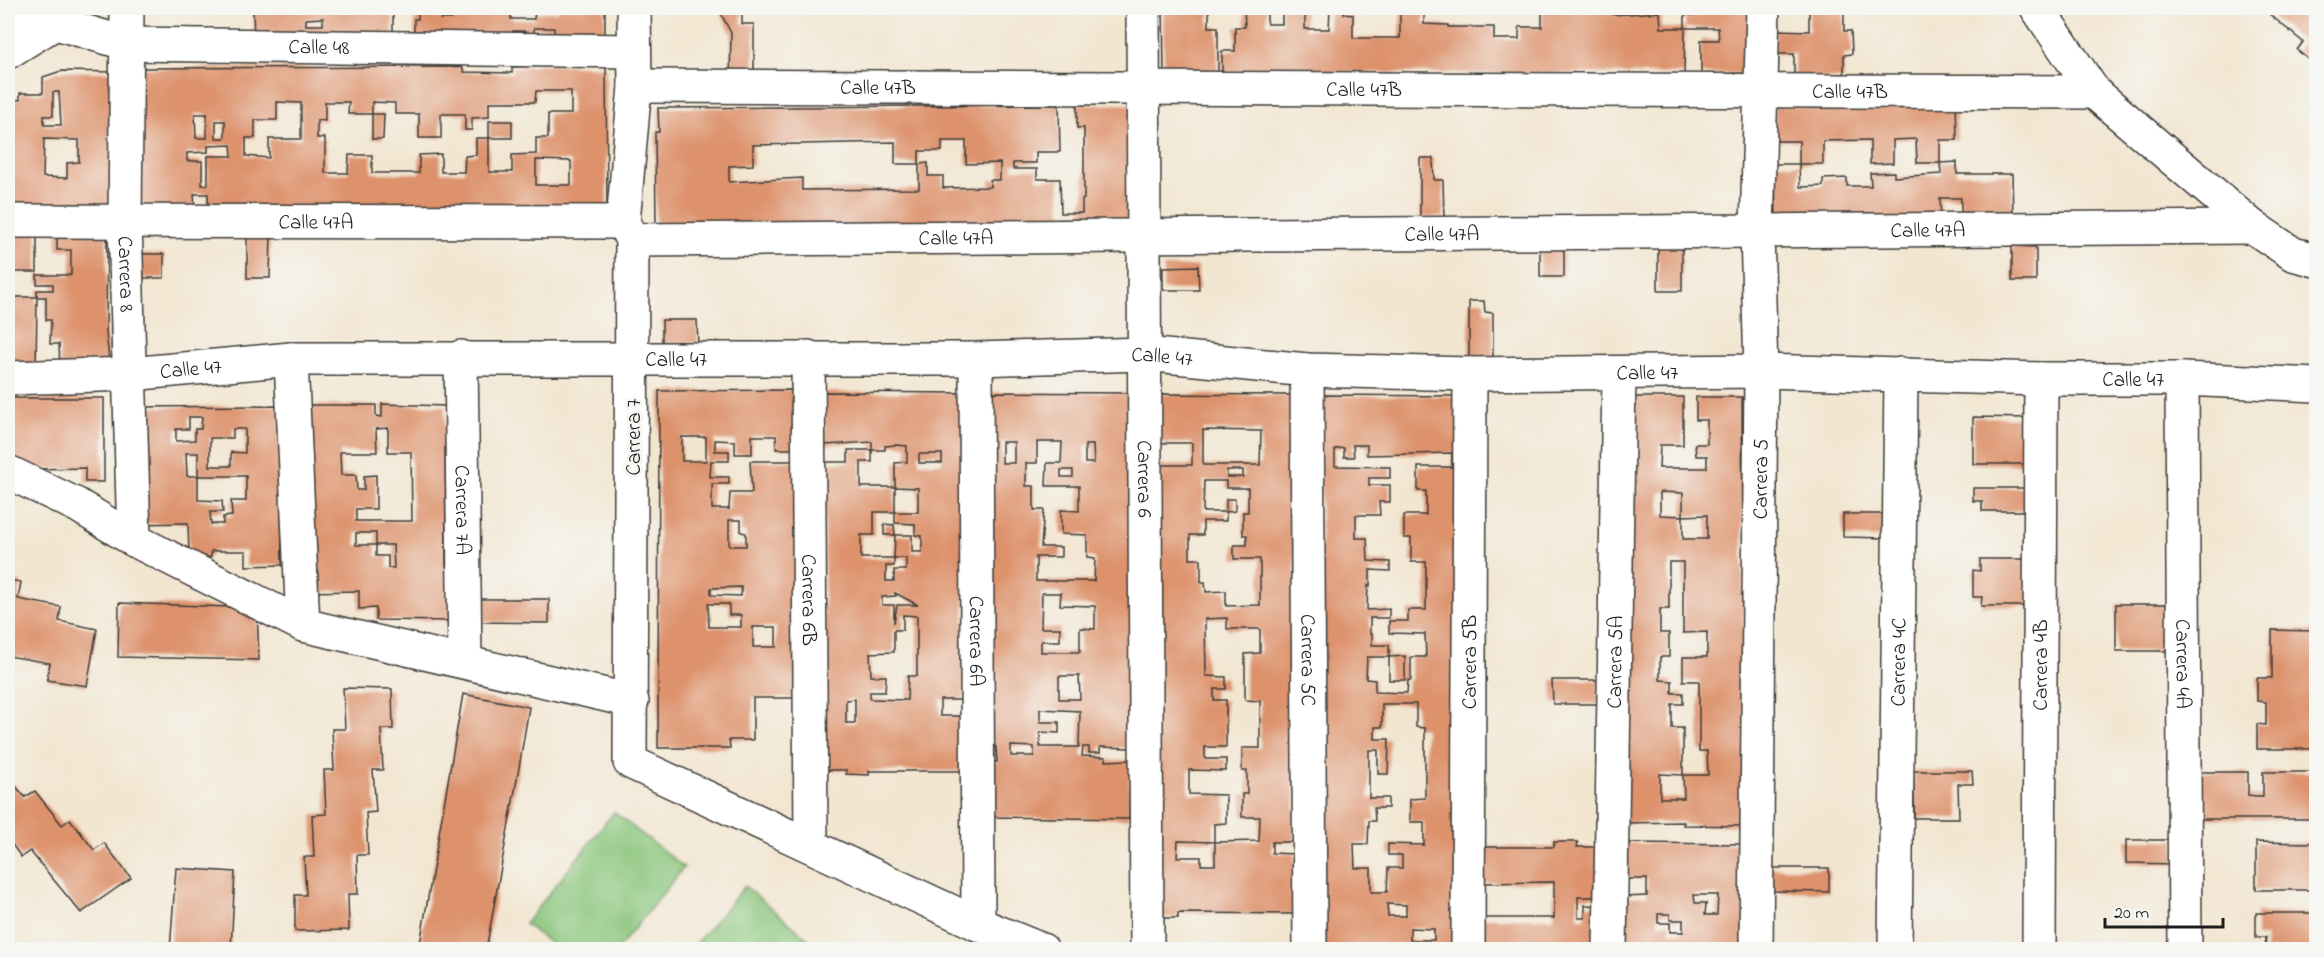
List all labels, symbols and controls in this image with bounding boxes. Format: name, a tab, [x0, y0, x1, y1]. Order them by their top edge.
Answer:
street label: Calle 48	[288, 33, 350, 64]
street label: Calle 47B	[840, 74, 916, 104]
street label: Calle 47B	[1326, 76, 1402, 106]
street label: Calle 47B	[1812, 78, 1888, 108]
street label: Calle 47A	[279, 208, 353, 239]
street label: Calle 47A	[1890, 216, 1966, 247]
street label: Calle 47A	[1404, 220, 1480, 251]
street label: Calle 47A	[918, 224, 994, 255]
street label: Carrera 8	[108, 235, 141, 313]
street label: Calle 47	[1131, 341, 1195, 376]
street label: Calle 47	[645, 346, 708, 376]
street label: Calle 47	[159, 352, 223, 388]
street label: Calle 47	[1616, 359, 1679, 389]
street label: Calle 47	[2102, 366, 2165, 396]
street label: Carrera 7	[620, 398, 650, 476]
street label: Carrera 5	[1747, 439, 1777, 519]
street label: Carrera 6	[1128, 440, 1158, 518]
street label: Carrera 7A	[445, 465, 477, 555]
street label: Carrera 6B	[792, 554, 823, 646]
street label: Carrera 6A	[960, 596, 990, 686]
street label: Carrera 5C	[1291, 614, 1322, 706]
street label: Carrera 5B	[1456, 615, 1486, 709]
street label: Carrera 5A	[1601, 615, 1632, 709]
street label: Carrera 4C	[1885, 618, 1915, 707]
street label: Carrera 4B	[2027, 619, 2057, 711]
street label: Carrera 4A	[2166, 619, 2197, 709]
scale bar	[2105, 891, 2224, 929]
text: 20 m	[2114, 901, 2149, 927]

